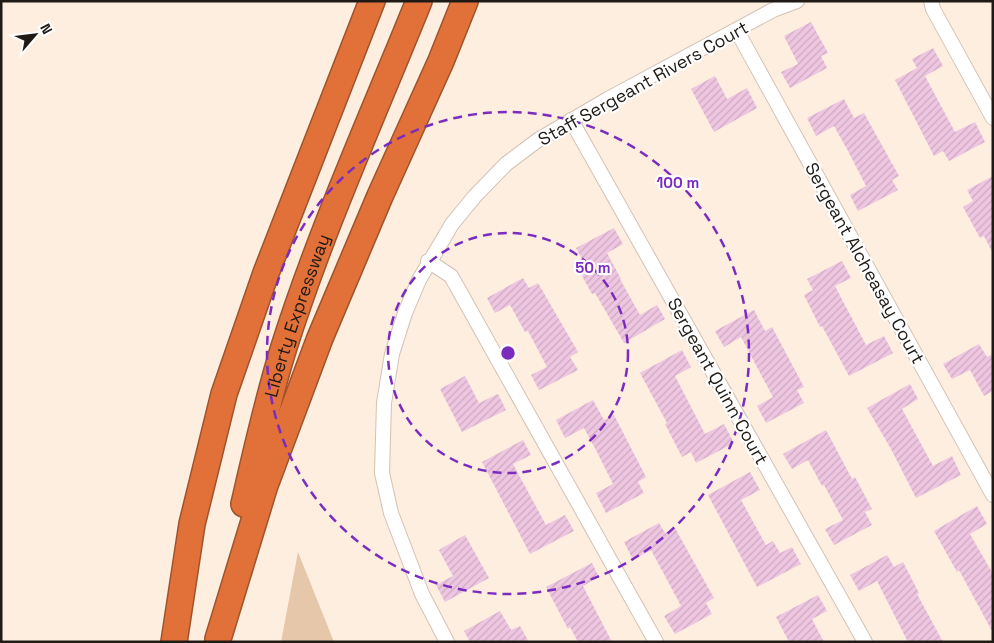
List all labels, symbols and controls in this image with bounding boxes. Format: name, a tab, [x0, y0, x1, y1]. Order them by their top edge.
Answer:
north arrow	[10, 10, 60, 60]
street label: Staff Sergeant Rivers Court	[534, 15, 752, 151]
text: N	[36, 21, 57, 37]
street label: Sergeant Alcheasay Court	[800, 158, 930, 368]
text: 100 m	[657, 173, 699, 192]
street label: Liberty Expressway	[259, 230, 335, 400]
text: 50 m	[575, 258, 611, 277]
street label: Sergeant Quinn Court	[663, 294, 773, 468]
centre of rings	[499, 344, 517, 362]

